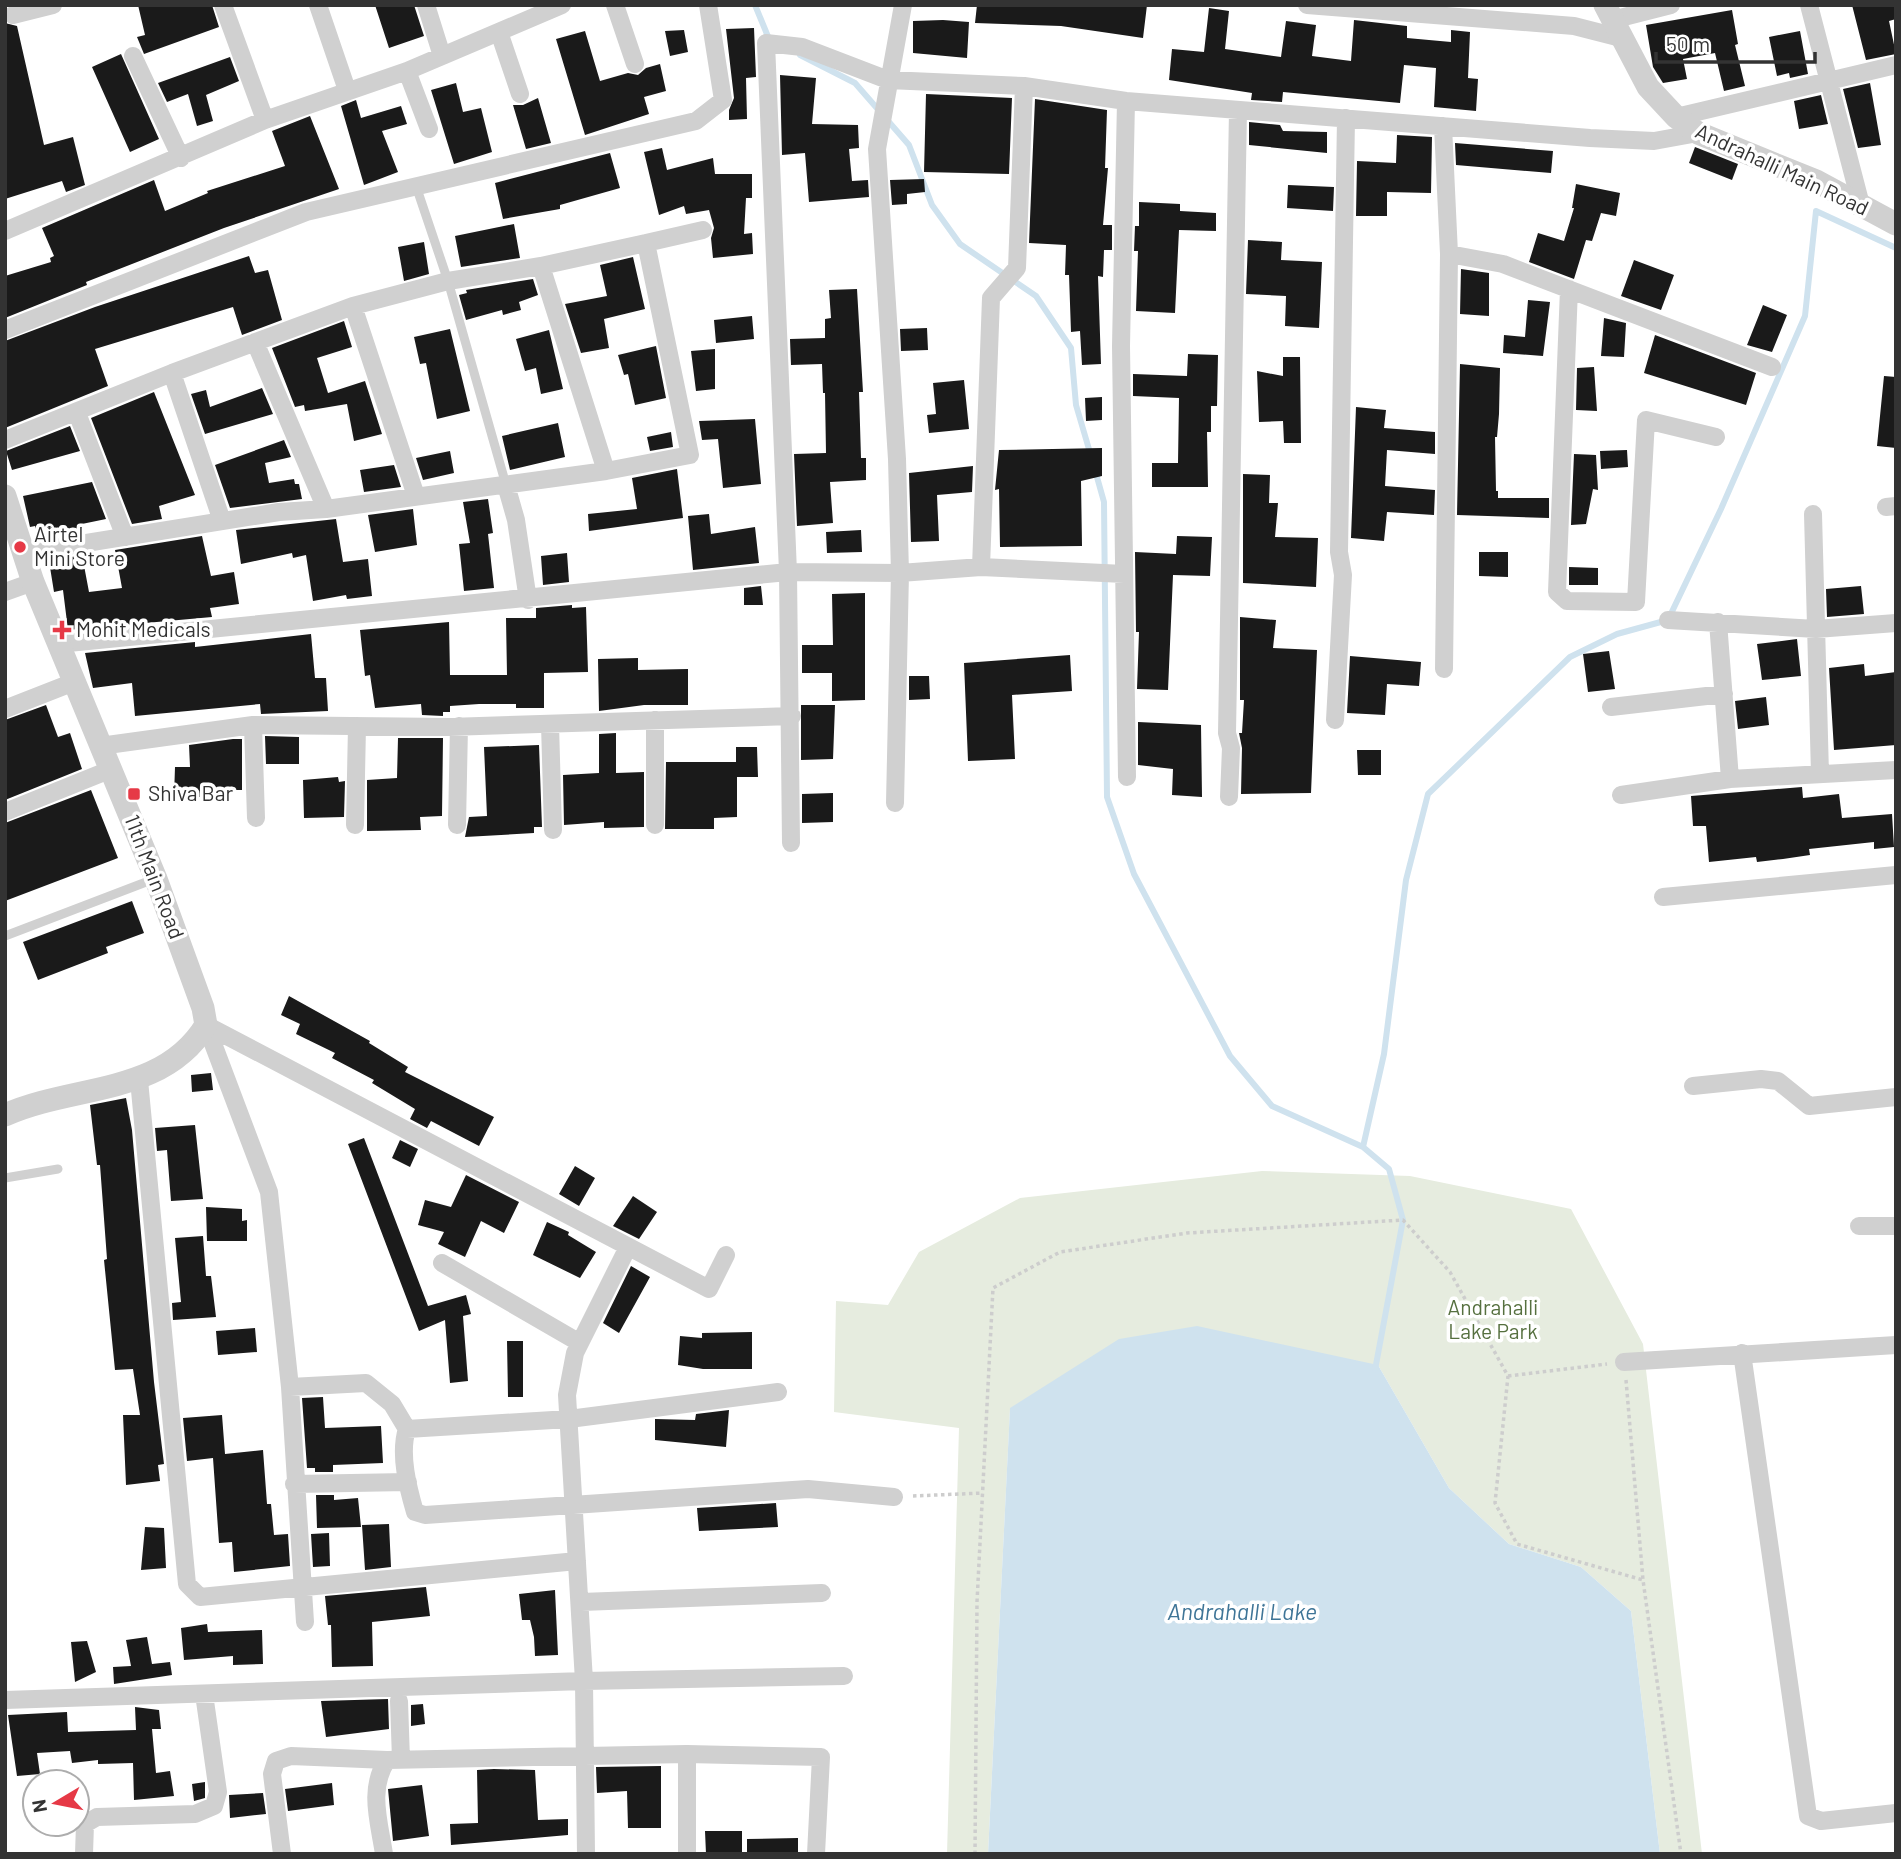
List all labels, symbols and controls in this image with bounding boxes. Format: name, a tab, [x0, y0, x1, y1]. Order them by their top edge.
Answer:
scale bar	[1656, 21, 1815, 65]
text: 50 m	[1666, 31, 1710, 56]
street label: Andrahalli Main Road	[1692, 118, 1873, 220]
place label: Airtel Mini Store	[34, 521, 125, 570]
marker: Airtel Mini Store	[12, 539, 28, 555]
place label: Mohit Medicals	[76, 616, 211, 641]
marker: Mohit Medicals	[54, 622, 70, 638]
place label: Shiva Bar	[148, 780, 233, 805]
marker: Shiva Bar	[126, 786, 142, 802]
street label: 11th Main Road	[120, 811, 191, 942]
park label: Andrahalli Lake Park	[1448, 1294, 1538, 1343]
water label: Andrahalli Lake	[1167, 1597, 1317, 1625]
north arrow	[21, 1768, 91, 1838]
text: N	[26, 1798, 51, 1814]

